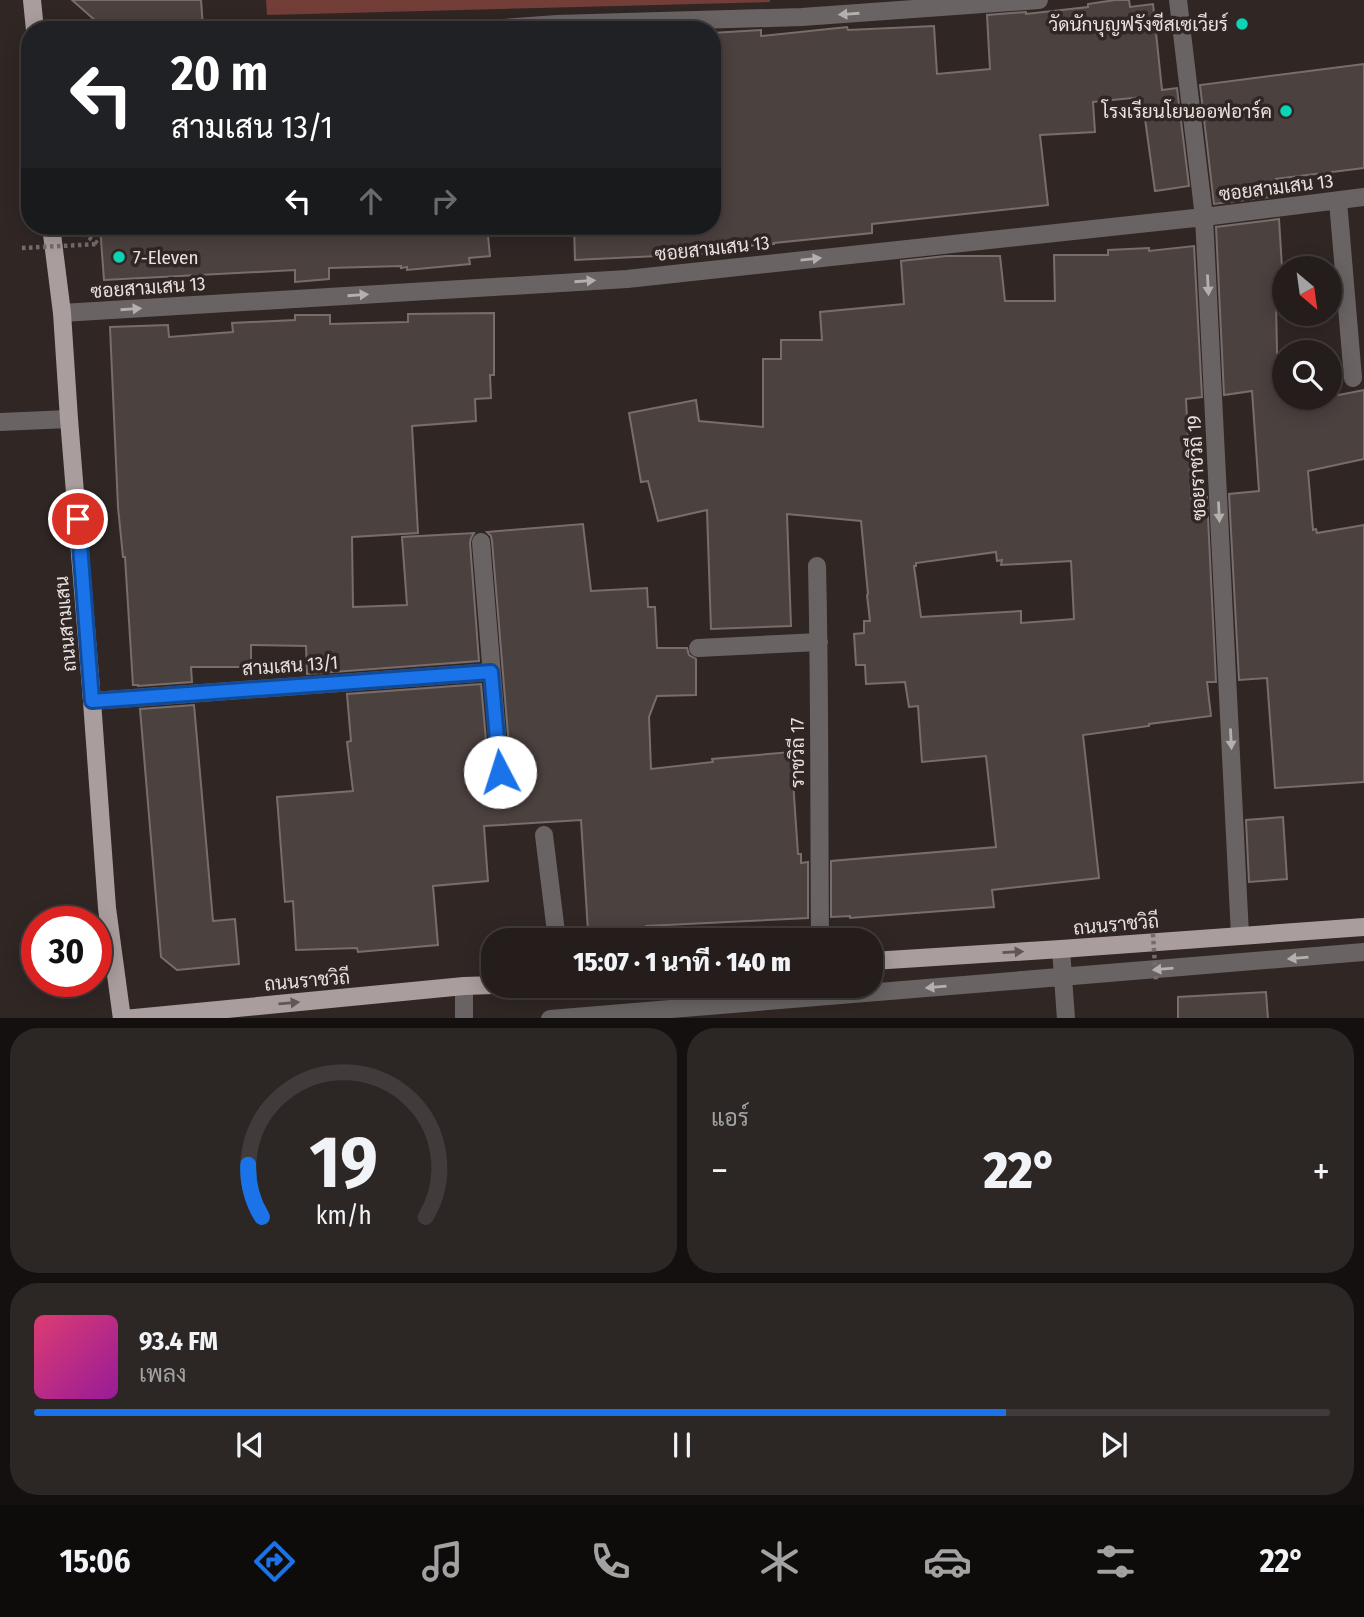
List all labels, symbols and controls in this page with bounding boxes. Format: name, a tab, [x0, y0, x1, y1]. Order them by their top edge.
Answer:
one-way arrow	[838, 9, 860, 20]
place label: วัดนักบุญฟรังซีสเซเวียร์	[1048, 12, 1228, 37]
marker: วัดนักบุญฟรังซีสเซเวียร์	[1234, 16, 1250, 32]
text: 20 m	[171, 44, 268, 103]
icon: left	[56, 49, 147, 140]
place label: โรงเรียนโยนออฟอาร์ค	[1101, 99, 1272, 123]
marker: โรงเรียนโยนออฟอาร์ค	[1278, 103, 1294, 119]
text: สามเสน 13/1	[171, 108, 333, 146]
street label: ซอยสามเสน 13	[1218, 169, 1335, 206]
icon: left	[279, 182, 317, 220]
icon: ahead	[352, 182, 390, 220]
icon: right	[425, 182, 463, 220]
street label: ซอยสามเสน 13	[654, 231, 770, 266]
place label: 7-Eleven	[133, 246, 199, 269]
marker: 7-Eleven	[111, 249, 127, 265]
one-way arrow	[800, 253, 822, 264]
north arrow	[1272, 256, 1342, 326]
map controls	[1272, 256, 1342, 410]
street label: ซอยสามเสน 13	[90, 272, 206, 303]
one-way arrow	[1203, 274, 1214, 296]
one-way arrow	[574, 276, 596, 287]
one-way arrow	[347, 289, 369, 300]
one-way arrow	[120, 303, 142, 314]
button: search	[1272, 340, 1342, 410]
street label: ซอยราชวิถี 19	[1181, 415, 1211, 521]
pin	[48, 489, 108, 549]
icon: arrive	[59, 500, 97, 538]
one-way arrow	[1214, 501, 1225, 523]
street label: ถนนสามเสน	[50, 575, 81, 673]
street label: สามเสน 13/1	[241, 651, 339, 680]
street label: ราชวิถี 17	[785, 718, 809, 788]
one-way arrow	[1225, 729, 1236, 751]
position arrow	[463, 735, 537, 809]
speed limit sign: 30	[21, 906, 112, 997]
street label: ถนนราชวิถี	[1072, 908, 1160, 940]
text: 15:07 · 1 นาที · 140 m	[573, 947, 791, 978]
one-way arrow	[1002, 947, 1024, 958]
one-way arrow	[1286, 952, 1308, 963]
street label: ถนนราชวิถี	[263, 964, 351, 996]
one-way arrow	[1152, 964, 1174, 975]
one-way arrow	[925, 982, 947, 993]
one-way arrow	[279, 997, 301, 1008]
text: แอร์	[711, 1104, 749, 1132]
text: 19	[309, 1119, 378, 1206]
text: 22°	[984, 1139, 1057, 1202]
text: −	[711, 1148, 728, 1194]
text: +	[1313, 1148, 1330, 1194]
text: km/h	[316, 1200, 371, 1230]
text: 93.4 FM	[139, 1326, 218, 1357]
text: เพลง	[139, 1360, 186, 1388]
icon: previous	[231, 1426, 269, 1464]
icon: pause	[663, 1426, 701, 1464]
icon: next	[1095, 1426, 1133, 1464]
icon: directions	[250, 1537, 299, 1586]
icon: music	[418, 1537, 467, 1586]
icon: phone	[586, 1537, 635, 1586]
icon: climate	[755, 1537, 804, 1586]
icon: car	[923, 1537, 972, 1586]
icon: filters	[1091, 1537, 1140, 1586]
text: 15:06	[60, 1542, 130, 1580]
text: 22°	[1260, 1542, 1304, 1580]

